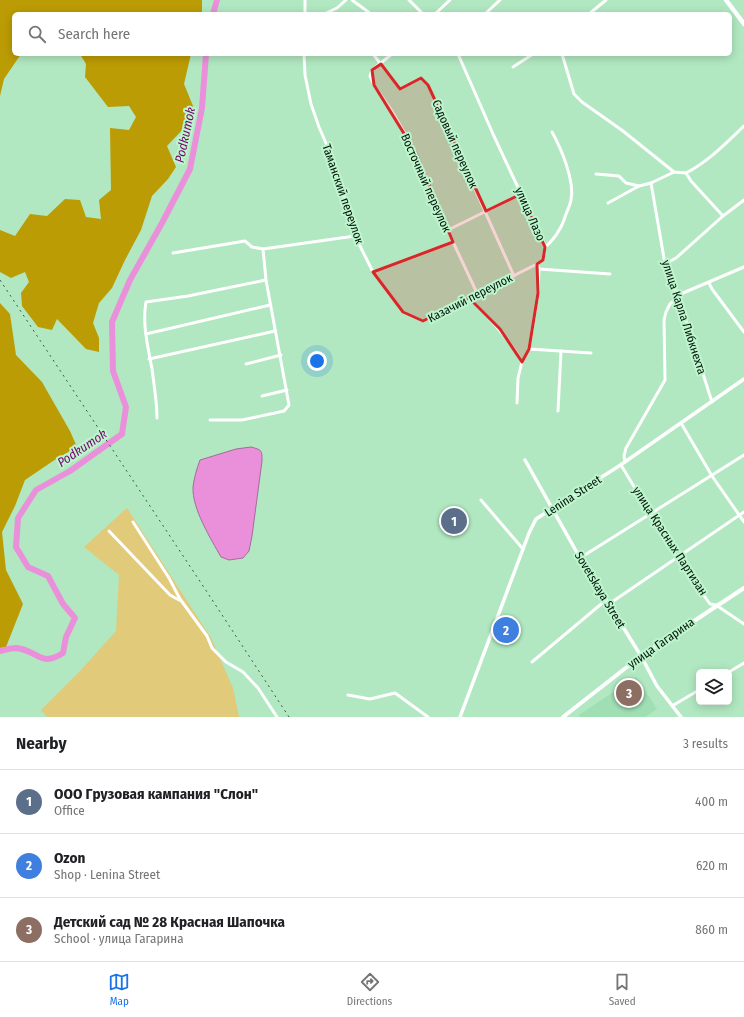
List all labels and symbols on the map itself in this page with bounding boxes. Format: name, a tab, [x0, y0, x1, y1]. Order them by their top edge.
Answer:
street label: Садовый переулок	[429, 98, 481, 191]
water label: Podkumok	[172, 105, 198, 164]
street label: Восточный переулок	[398, 132, 454, 235]
street label: Таманский переулок	[319, 142, 367, 246]
street label: улица Лазо	[512, 185, 548, 243]
street label: улица Карла Либкнехта	[659, 258, 709, 376]
street label: Казачий переулок	[425, 271, 515, 325]
your location	[307, 351, 327, 371]
water label: Podkumok	[54, 426, 110, 470]
street label: Lenina Street	[542, 472, 604, 520]
street label: улица Красных Партизан	[630, 484, 710, 598]
pin: 1	[441, 506, 467, 536]
street label: Sovetskaya Street	[572, 549, 628, 631]
pin: 2	[493, 615, 519, 645]
street label: улица Гагарина	[625, 615, 697, 671]
pin: 3	[616, 678, 642, 708]

